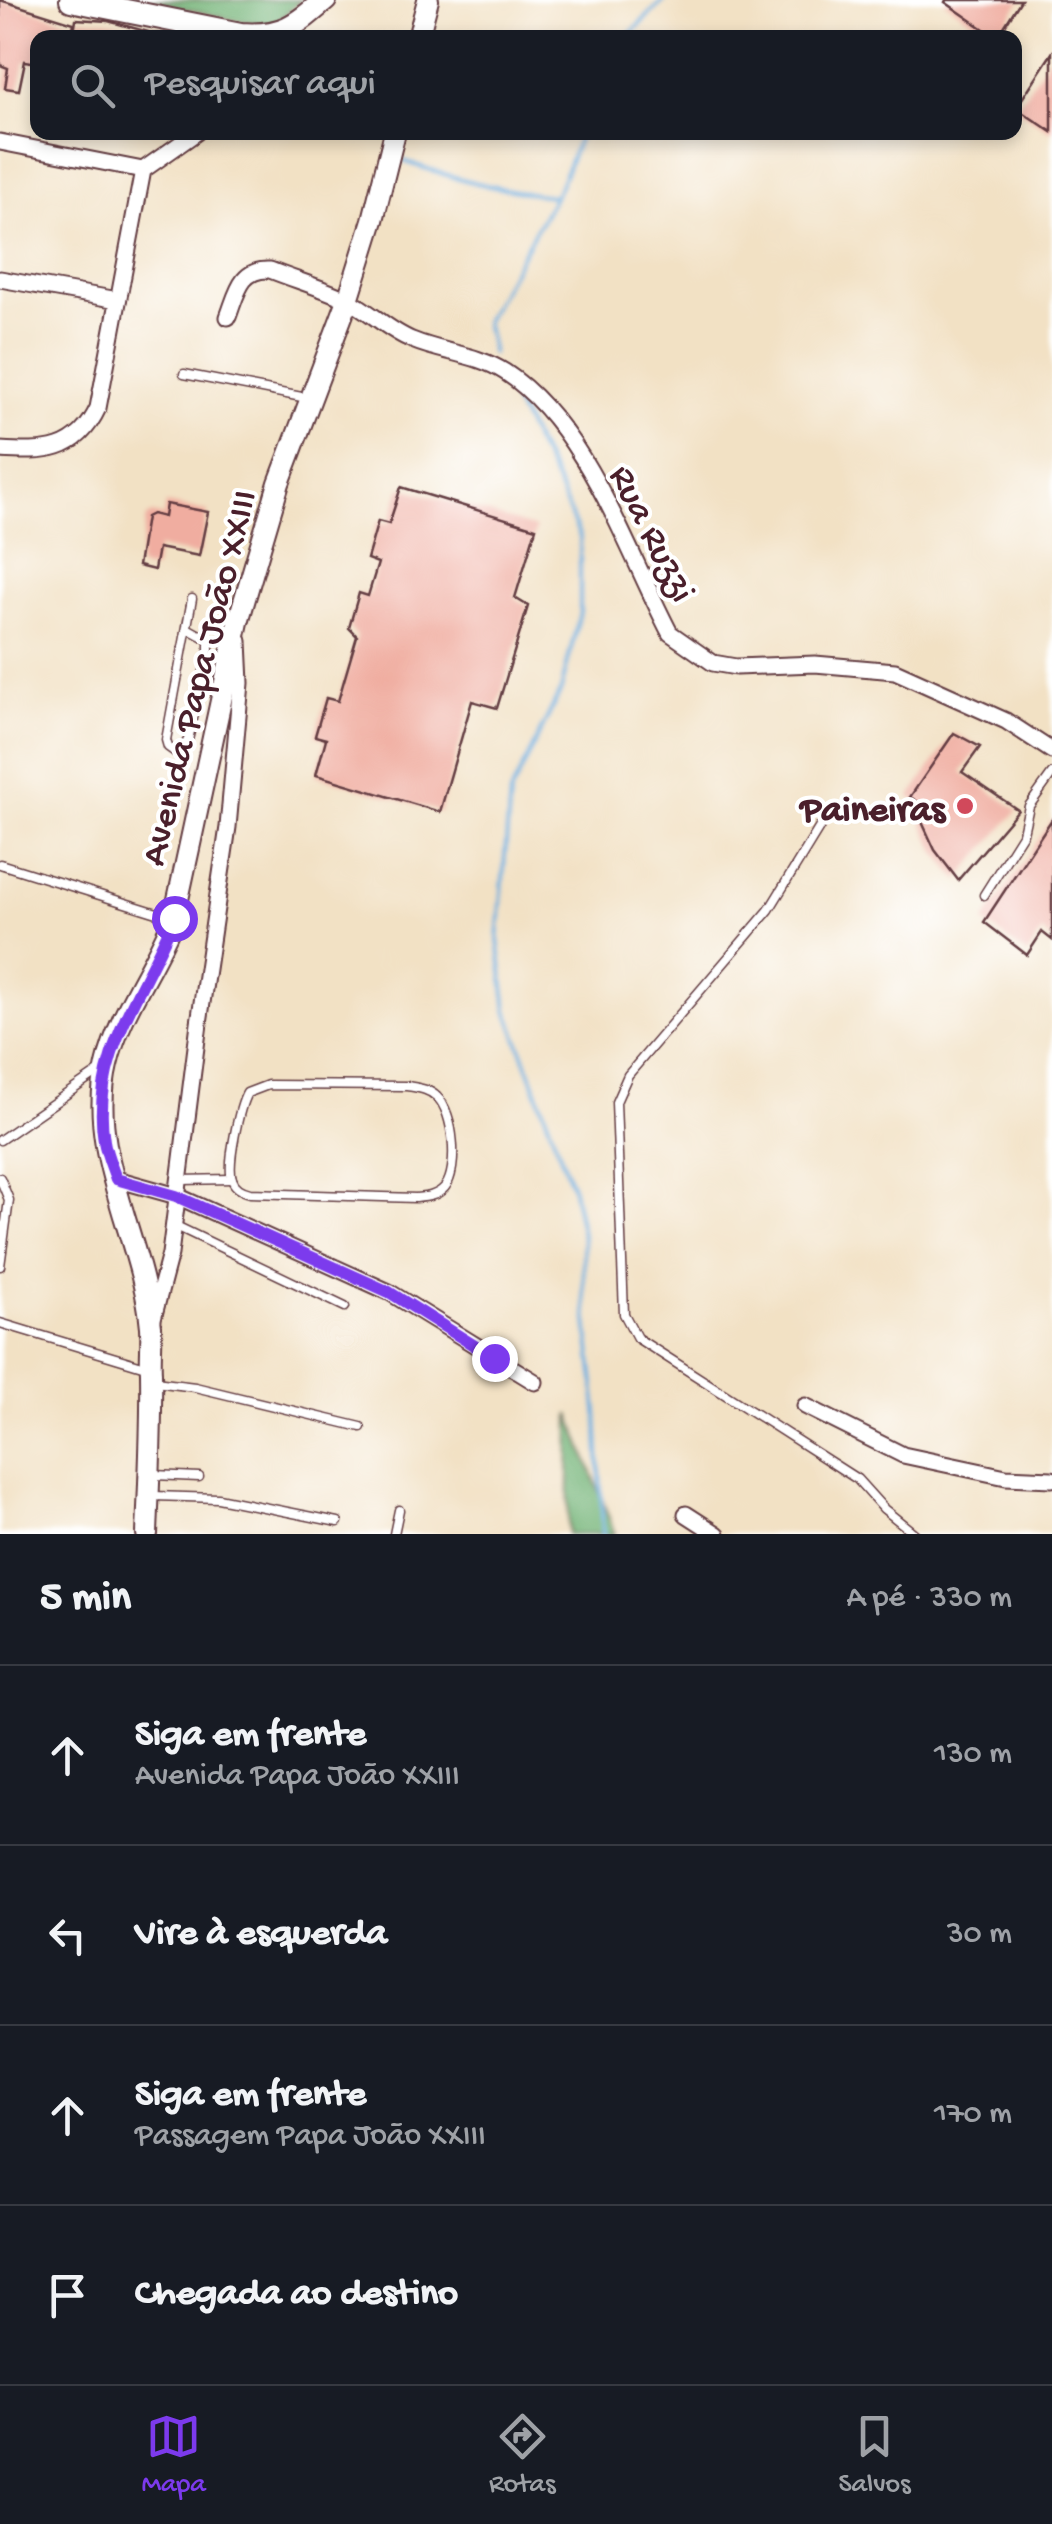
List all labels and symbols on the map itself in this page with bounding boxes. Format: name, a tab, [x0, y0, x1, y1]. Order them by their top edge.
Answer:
street label: Rua Ruzzi	[597, 459, 703, 610]
street label: Avenida Papa João XXIII	[134, 486, 270, 871]
place label: Paineiras	[798, 790, 947, 834]
marker: Paineiras	[954, 795, 976, 817]
route start	[152, 896, 198, 942]
route end	[472, 1336, 518, 1382]

